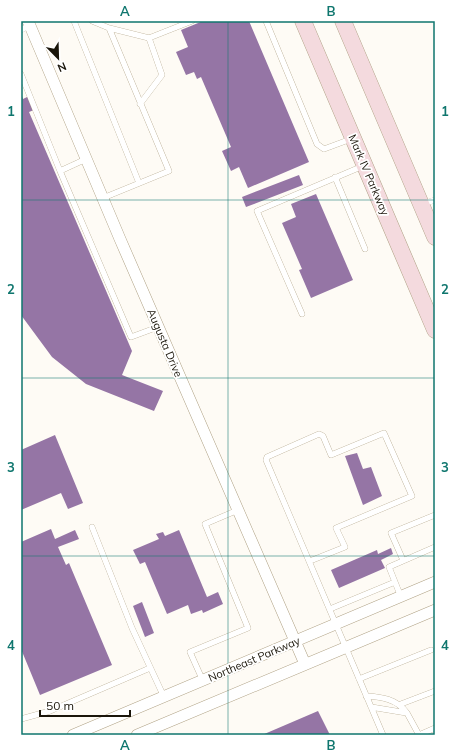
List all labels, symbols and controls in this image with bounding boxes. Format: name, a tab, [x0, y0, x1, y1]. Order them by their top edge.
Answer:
text: A	[120, 3, 130, 19]
text: B	[327, 3, 336, 19]
north arrow	[38, 38, 78, 78]
text: N	[55, 59, 68, 75]
text: 1	[7, 103, 15, 119]
text: 1	[441, 103, 449, 119]
street label: Mark IV Parkway	[346, 132, 392, 218]
text: 2	[7, 281, 15, 297]
text: 2	[441, 281, 449, 297]
street label: Augusta Drive	[144, 307, 186, 379]
text: 3	[7, 459, 15, 475]
text: 3	[441, 459, 449, 475]
street label: Northeast Parkway	[206, 633, 302, 685]
text: 4	[7, 637, 15, 653]
text: 4	[441, 637, 449, 653]
scale bar	[40, 692, 130, 718]
text: 50 m	[46, 698, 74, 713]
text: A	[120, 737, 130, 753]
text: B	[327, 737, 336, 753]

